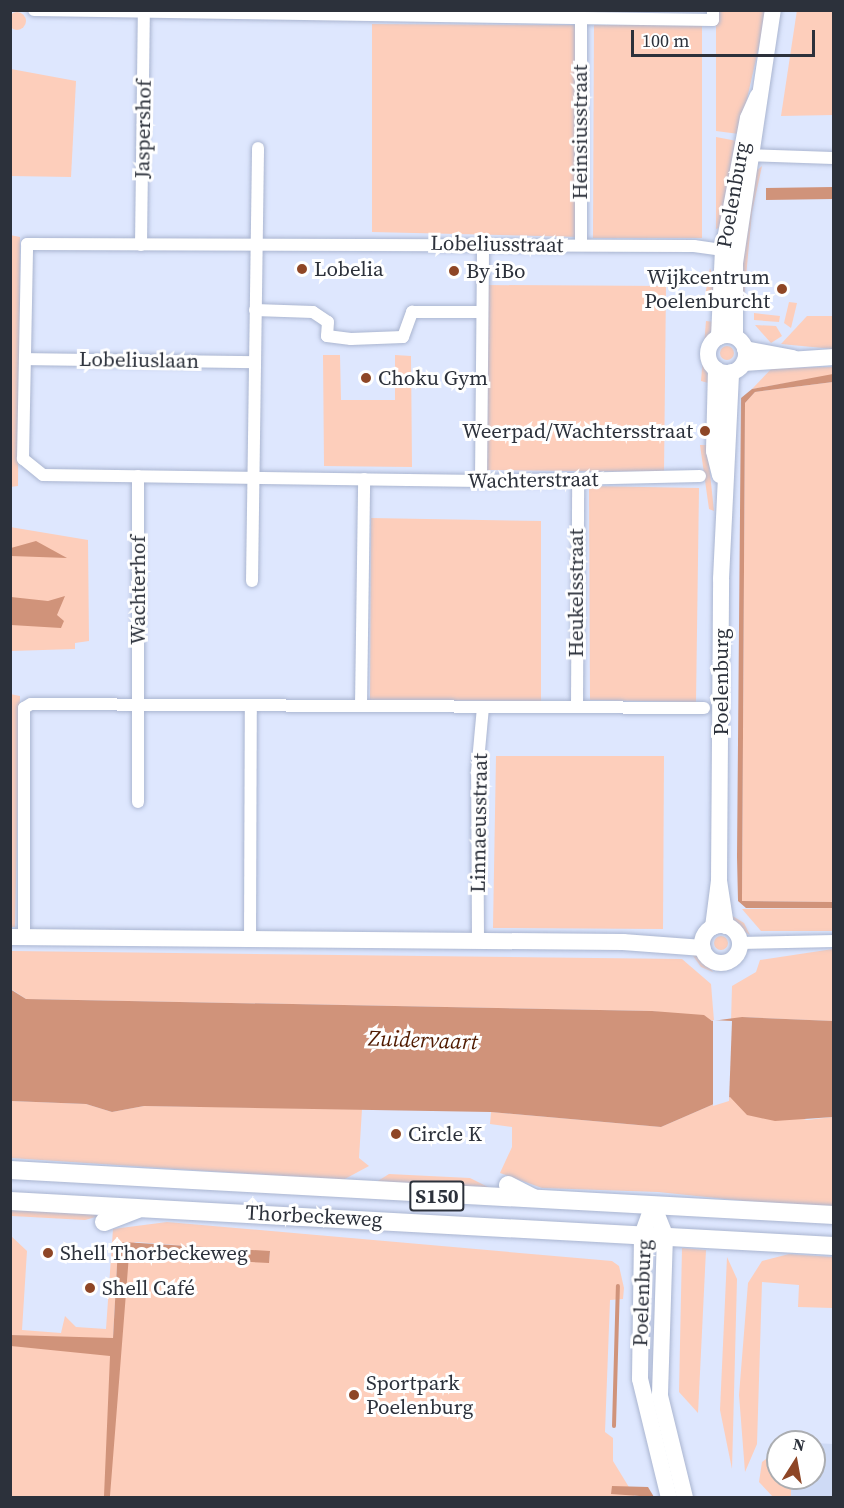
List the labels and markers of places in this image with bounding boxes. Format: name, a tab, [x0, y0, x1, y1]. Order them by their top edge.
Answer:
place label: Lobelia	[314, 256, 384, 282]
place label: By iBo	[466, 258, 526, 284]
marker: Lobelia	[295, 262, 309, 276]
marker: By iBo	[447, 264, 461, 278]
place label: Wijkcentrum Poelenburcht	[644, 264, 770, 314]
marker: Wijkcentrum Poelenburcht	[775, 282, 789, 296]
place label: Choku Gym	[378, 365, 488, 391]
marker: Choku Gym	[359, 371, 373, 385]
place label: Weerpad/Wachtersstraat	[462, 418, 693, 444]
marker: Weerpad/Wachtersstraat	[698, 424, 712, 438]
place label: Circle K	[408, 1121, 482, 1147]
marker: Circle K	[389, 1127, 403, 1141]
place label: Shell Thorbeckeweg	[60, 1240, 248, 1266]
marker: Shell Thorbeckeweg	[41, 1246, 55, 1260]
place label: Shell Café	[102, 1275, 195, 1301]
marker: Shell Café	[83, 1281, 97, 1295]
place label: Sportpark Poelenburg	[366, 1370, 473, 1420]
marker: Sportpark Poelenburg	[347, 1388, 361, 1402]

